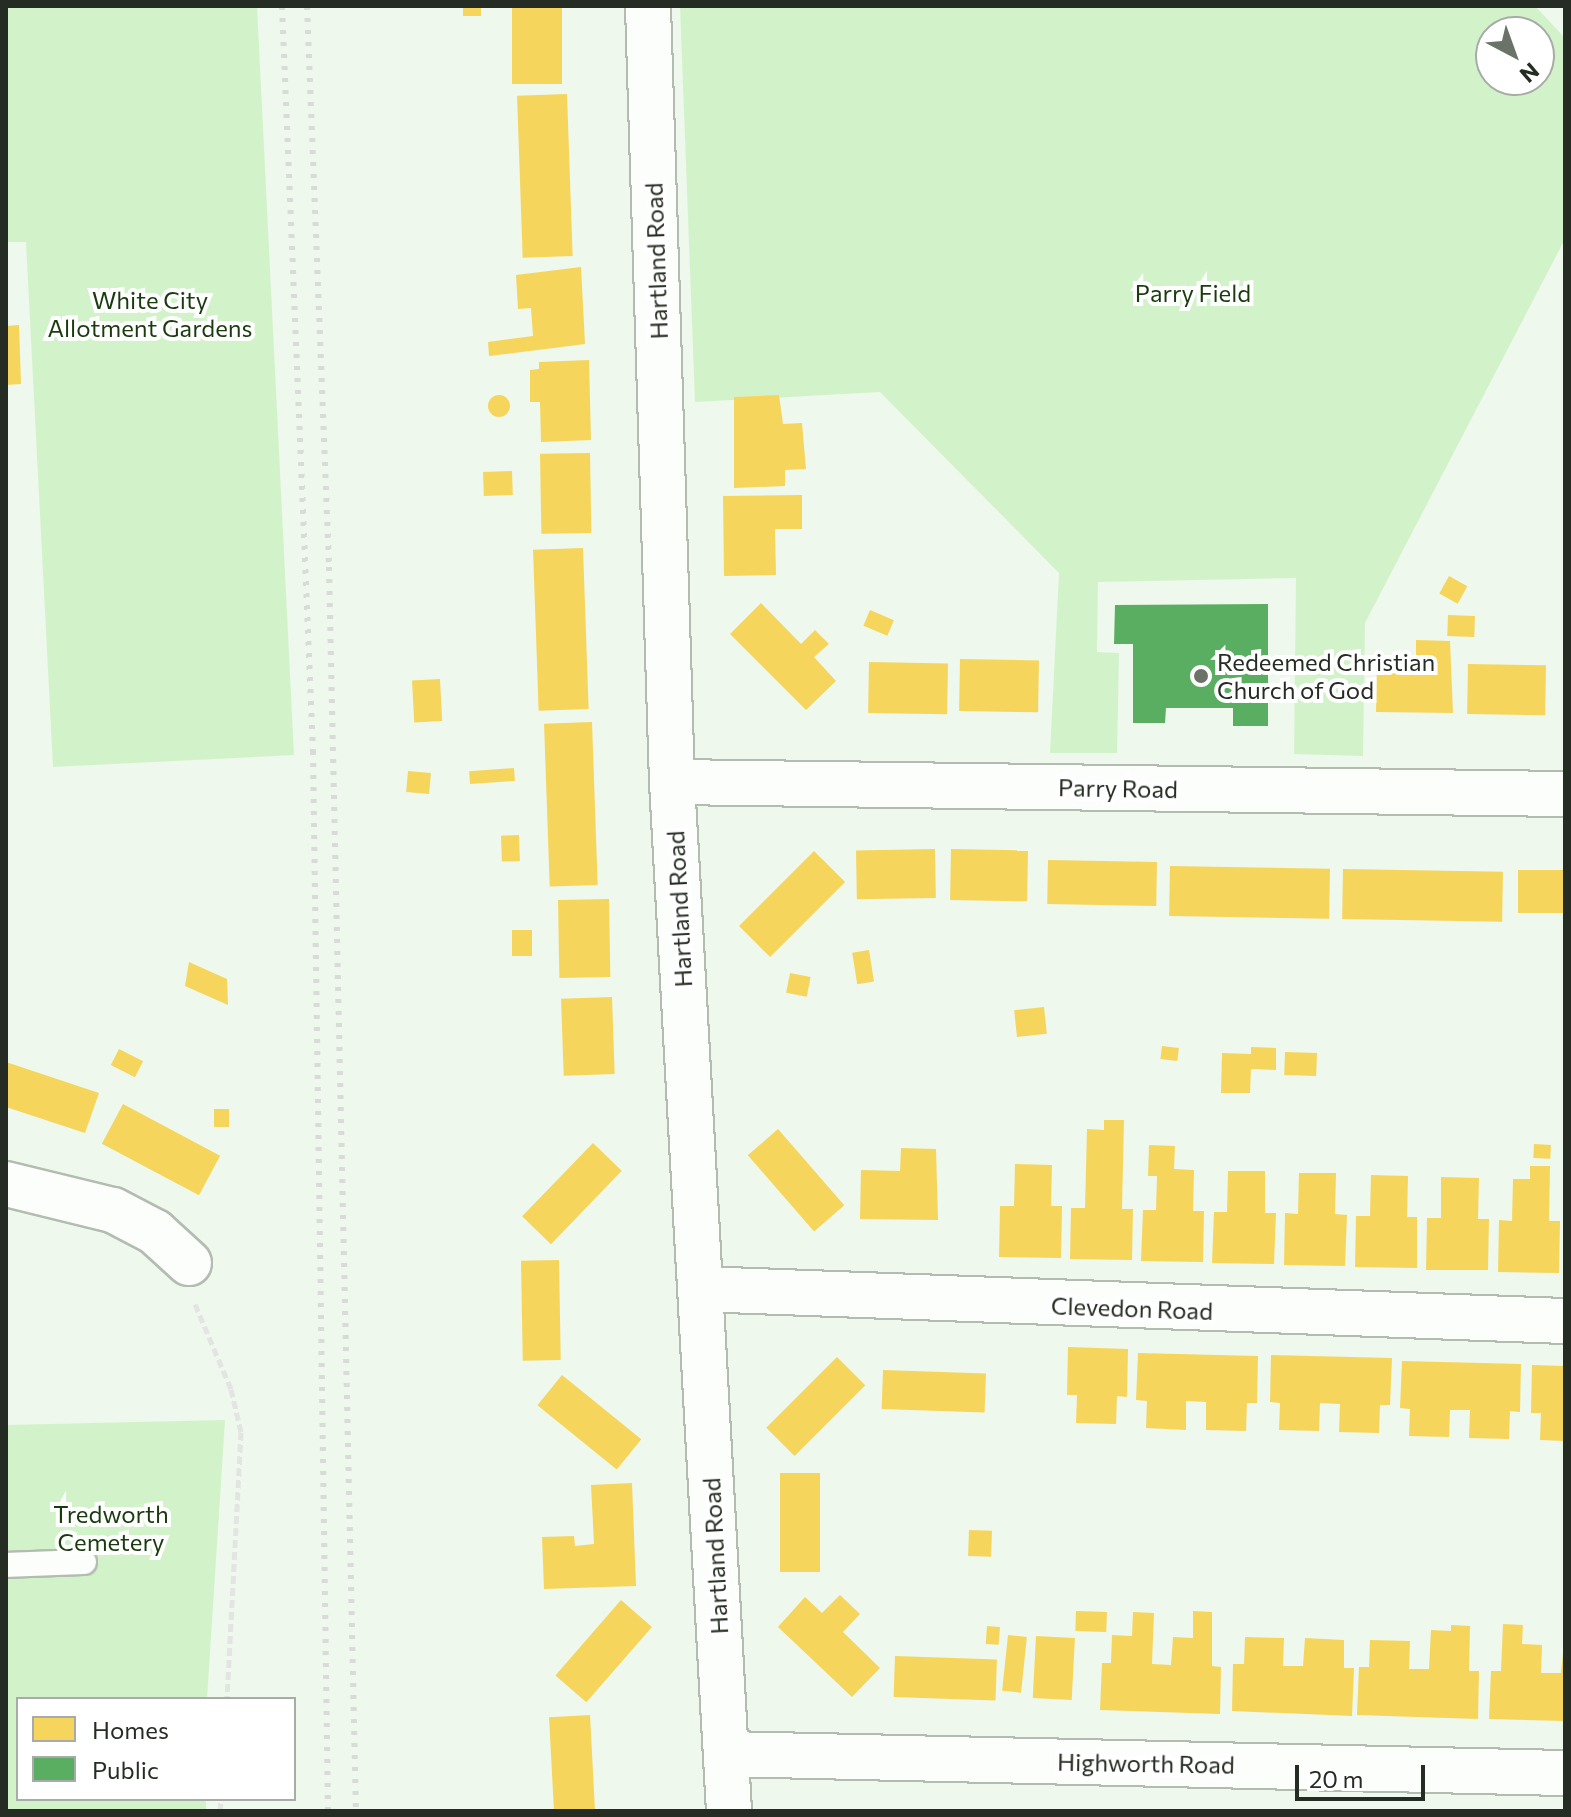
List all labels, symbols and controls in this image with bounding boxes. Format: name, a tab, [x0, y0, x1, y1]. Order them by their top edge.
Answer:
north arrow	[1475, 16, 1555, 96]
text: N	[1515, 57, 1545, 89]
street label: Hartland Road	[639, 182, 673, 340]
park label: Parry Field	[1135, 279, 1251, 307]
park label: White City Allotment Gardens	[47, 286, 253, 342]
place label: Redeemed Christian Church of God	[1217, 648, 1435, 704]
marker: Redeemed Christian Church of God	[1192, 667, 1210, 685]
street label: Parry Road	[1058, 773, 1178, 803]
street label: Hartland Road	[661, 830, 697, 988]
street label: Clevedon Road	[1051, 1291, 1213, 1325]
street label: Hartland Road	[697, 1477, 733, 1635]
park label: Tredworth Cemetery	[53, 1500, 169, 1556]
legend	[16, 1697, 296, 1801]
text: Homes	[92, 1715, 169, 1744]
street label: Highworth Road	[1057, 1747, 1235, 1779]
scale bar	[1299, 1749, 1429, 1799]
text: Public	[92, 1755, 159, 1784]
text: 20 m	[1309, 1764, 1363, 1793]

